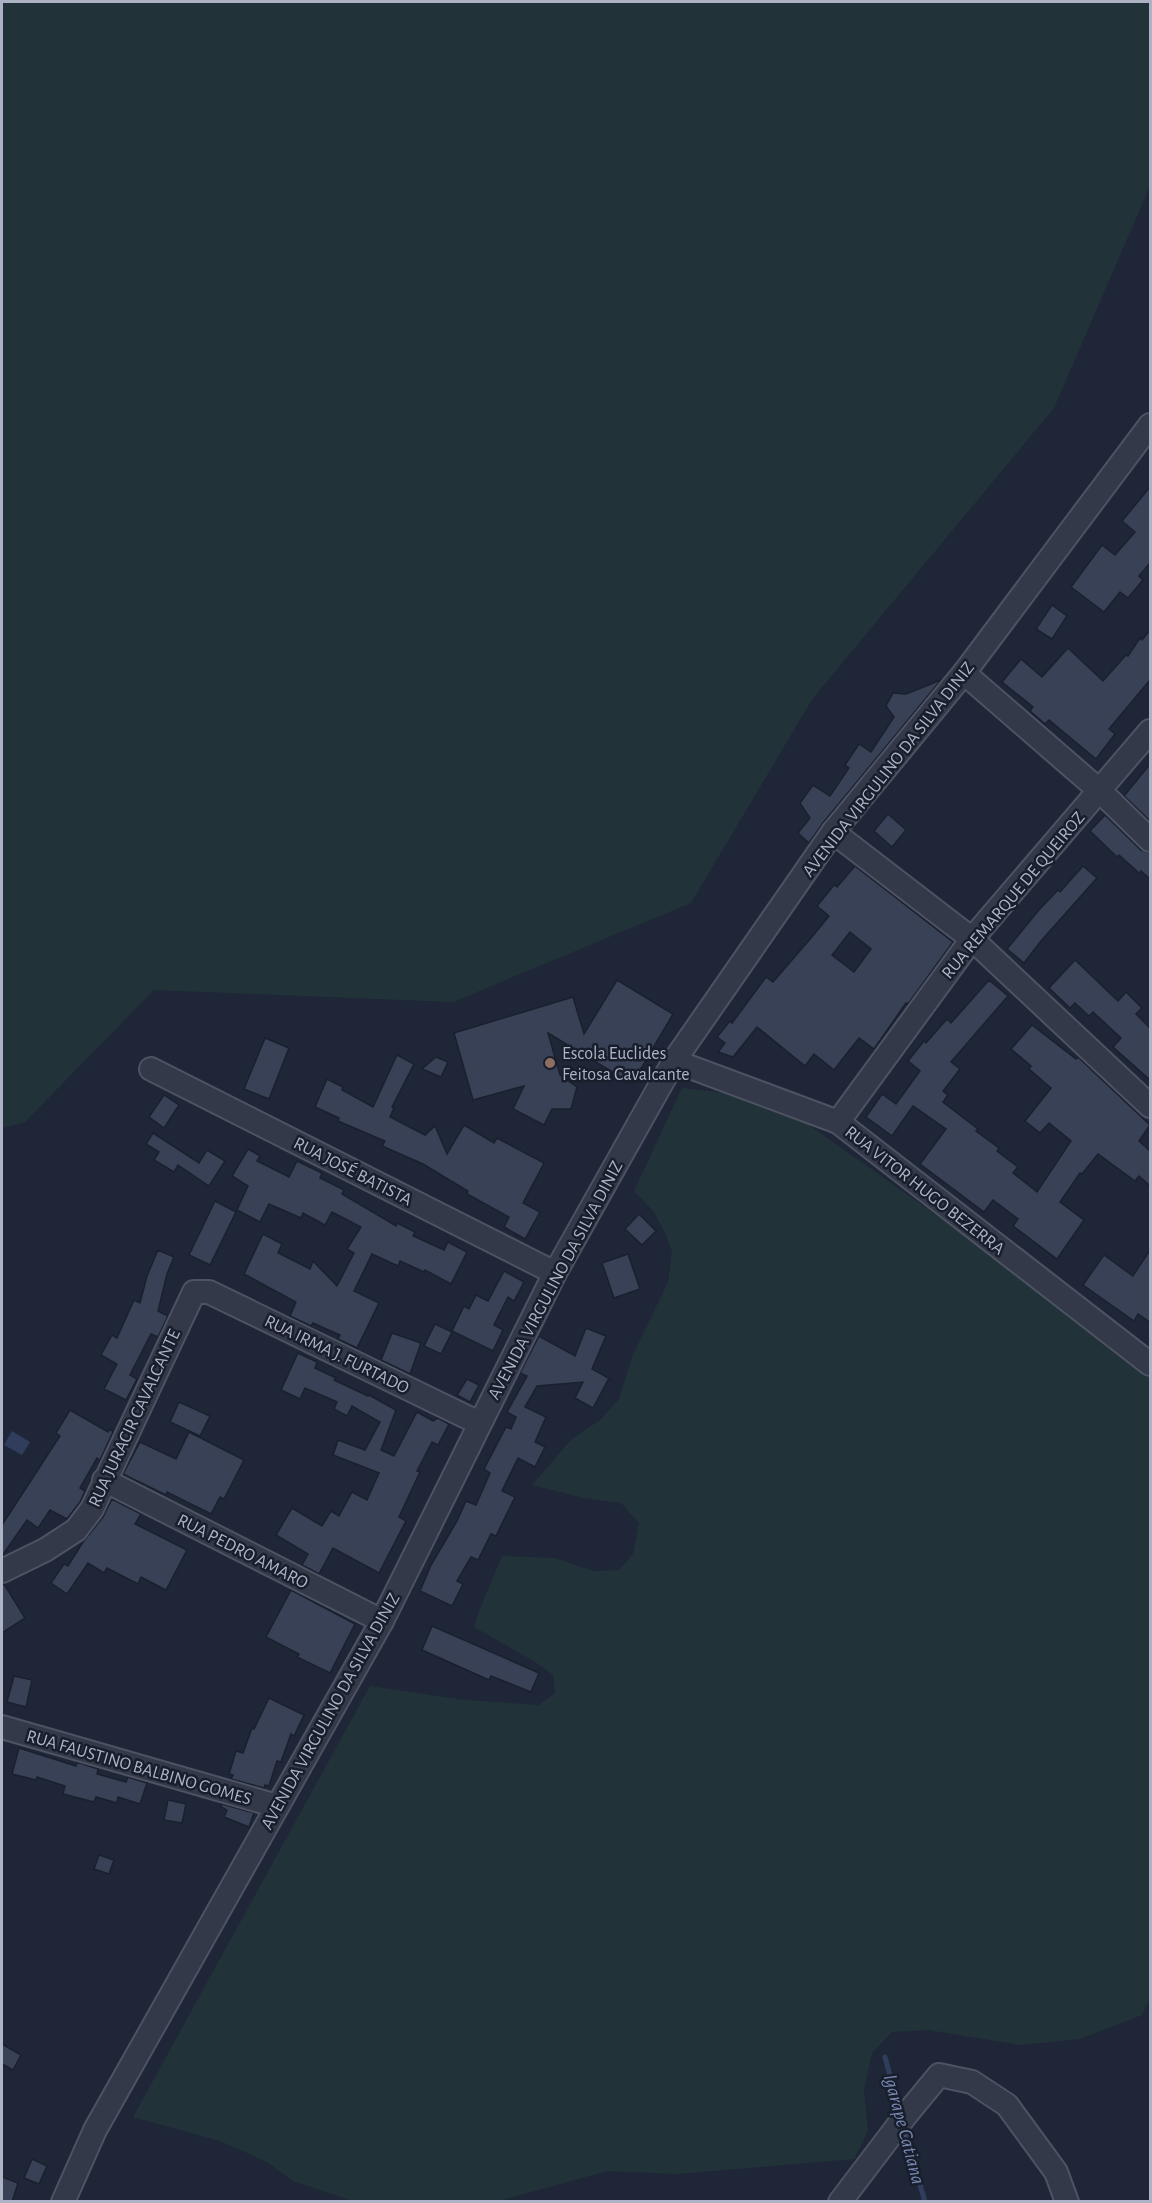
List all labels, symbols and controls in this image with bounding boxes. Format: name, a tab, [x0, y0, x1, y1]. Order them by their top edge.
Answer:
street label: AVENIDA VIRGULINO DA SILVA DINIZ	[799, 659, 978, 880]
street label: RUA REMARQUE DE QUEIROZ	[939, 809, 1089, 983]
place label: Escola Euclides Feitosa Cavalcante	[562, 1045, 690, 1084]
marker: Escola Euclides Feitosa Cavalcante	[543, 1056, 557, 1070]
street label: RUA VITOR HUGO BEZERRA	[841, 1123, 1008, 1259]
street label: RUA JOSÉ BATISTA	[291, 1132, 416, 1210]
street label: AVENIDA VIRGULINO DA SILVA DINIZ	[485, 1158, 627, 1403]
street label: RUA IRMA J. FURTADO	[262, 1312, 412, 1398]
street label: RUA JURACIR CAVALCANTE	[86, 1327, 184, 1510]
street label: RUA PEDRO AMARO	[174, 1511, 311, 1593]
street label: AVENIDA VIRGULINO DA SILVA DINIZ	[258, 1590, 403, 1833]
street label: RUA FAUSTINO BALBINO GOMES	[24, 1727, 253, 1809]
water label: Igarape Catiana	[880, 2072, 928, 2186]

